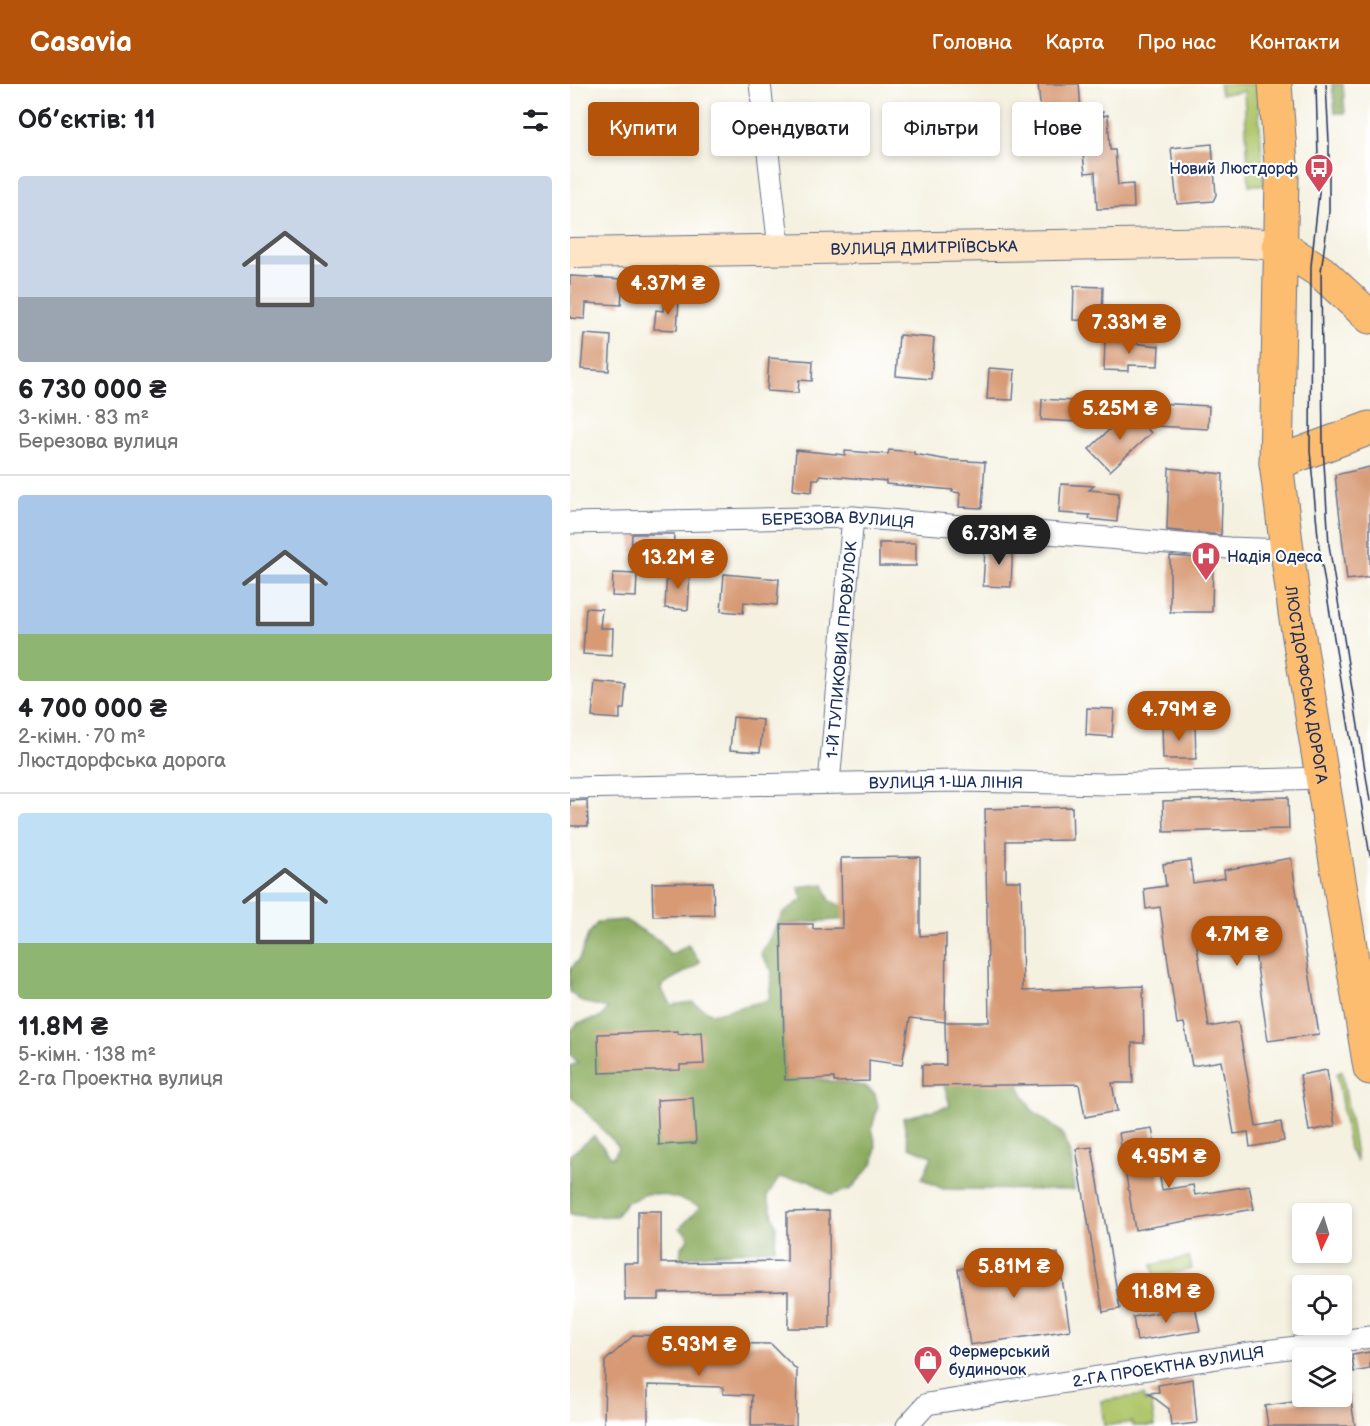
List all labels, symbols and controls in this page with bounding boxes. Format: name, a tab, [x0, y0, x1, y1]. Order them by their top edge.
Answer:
text: Casavia	[30, 26, 132, 59]
text: Головна	[932, 30, 1012, 55]
text: Карта	[1045, 30, 1104, 55]
text: Про нас	[1137, 30, 1216, 55]
text: Контакти	[1249, 30, 1340, 55]
chip: Купити	[588, 102, 699, 156]
chip: Орендувати	[711, 102, 870, 156]
chip: Фільтри	[882, 102, 1000, 156]
chip: Нове	[1012, 102, 1103, 156]
icon: filters	[519, 104, 552, 137]
text: Об’єктів: 11	[18, 105, 156, 136]
bus stop icon: Новий Люстдорф	[1303, 152, 1335, 194]
place label: Новий Люстдорф	[1169, 160, 1298, 179]
icon: home	[231, 215, 339, 323]
street label: ВУЛИЦЯ ДМИТРІЇВСЬКА	[830, 236, 1018, 260]
pin: 4.37M ₴	[613, 265, 723, 316]
text: 4.37M ₴	[631, 272, 705, 296]
pin: 7.33M ₴	[1074, 304, 1184, 355]
text: 7.33M ₴	[1092, 311, 1166, 335]
text: 6 730 000 ₴	[18, 375, 167, 406]
pin: 5.25M ₴	[1065, 390, 1175, 441]
text: 5.25M ₴	[1082, 397, 1158, 421]
text: 3-кімн. · 83 m²	[18, 406, 149, 430]
text: Березова вулиця	[18, 430, 178, 454]
street label: БЕРЕЗОВА ВУЛИЦЯ	[761, 509, 915, 533]
pin: 6.73M ₴	[944, 515, 1054, 566]
text: 6.73M ₴	[961, 522, 1037, 546]
icon: home	[231, 534, 339, 642]
pin: 13.2M ₴	[623, 539, 733, 590]
street label: 1-Й ТУПИКОВИЙ ПРОВУЛОК	[823, 540, 862, 759]
hospital icon: Надія Одеса	[1190, 540, 1222, 582]
text: 13.2M ₴	[642, 546, 714, 570]
place label: Надія Одеса	[1227, 548, 1323, 567]
street label: ЛЮСТДОРФСЬКА ДОРОГА	[1281, 584, 1331, 785]
pin: 4.79M ₴	[1124, 691, 1234, 742]
text: 4 700 000 ₴	[18, 694, 167, 725]
text: 4.79M ₴	[1142, 698, 1216, 722]
text: 2-кімн. · 70 m²	[18, 725, 146, 749]
text: Люстдорфська дорога	[18, 749, 226, 773]
street label: ВУЛИЦЯ 1-ША ЛІНІЯ	[869, 773, 1023, 794]
icon: home	[231, 852, 339, 960]
pin: 4.7M ₴	[1188, 916, 1286, 967]
text: 4.7M ₴	[1205, 923, 1269, 947]
text: 11.8M ₴	[18, 1012, 108, 1043]
text: 5-кімн. · 138 m²	[18, 1043, 156, 1067]
text: 2-га Проектна вулиця	[18, 1067, 223, 1091]
pin: 4.95M ₴	[1114, 1138, 1224, 1189]
text: 4.95M ₴	[1131, 1145, 1207, 1169]
north arrow	[1292, 1203, 1352, 1263]
map controls	[1292, 1203, 1352, 1407]
pin: 5.81M ₴	[959, 1248, 1069, 1299]
text: 5.81M ₴	[978, 1255, 1050, 1279]
pin: 11.8M ₴	[1111, 1273, 1221, 1324]
button: locate	[1292, 1275, 1352, 1335]
text: 11.8M ₴	[1131, 1280, 1201, 1304]
pin: 5.93M ₴	[644, 1326, 754, 1377]
text: 5.93M ₴	[661, 1333, 737, 1357]
place label: Фермерський будиночок	[949, 1343, 1050, 1380]
street label: 2-ГА ПРОЕКТНА ВУЛИЦЯ	[1071, 1343, 1266, 1392]
shop icon: Фермерський будиночок	[912, 1344, 944, 1386]
button: layers	[1292, 1347, 1352, 1407]

